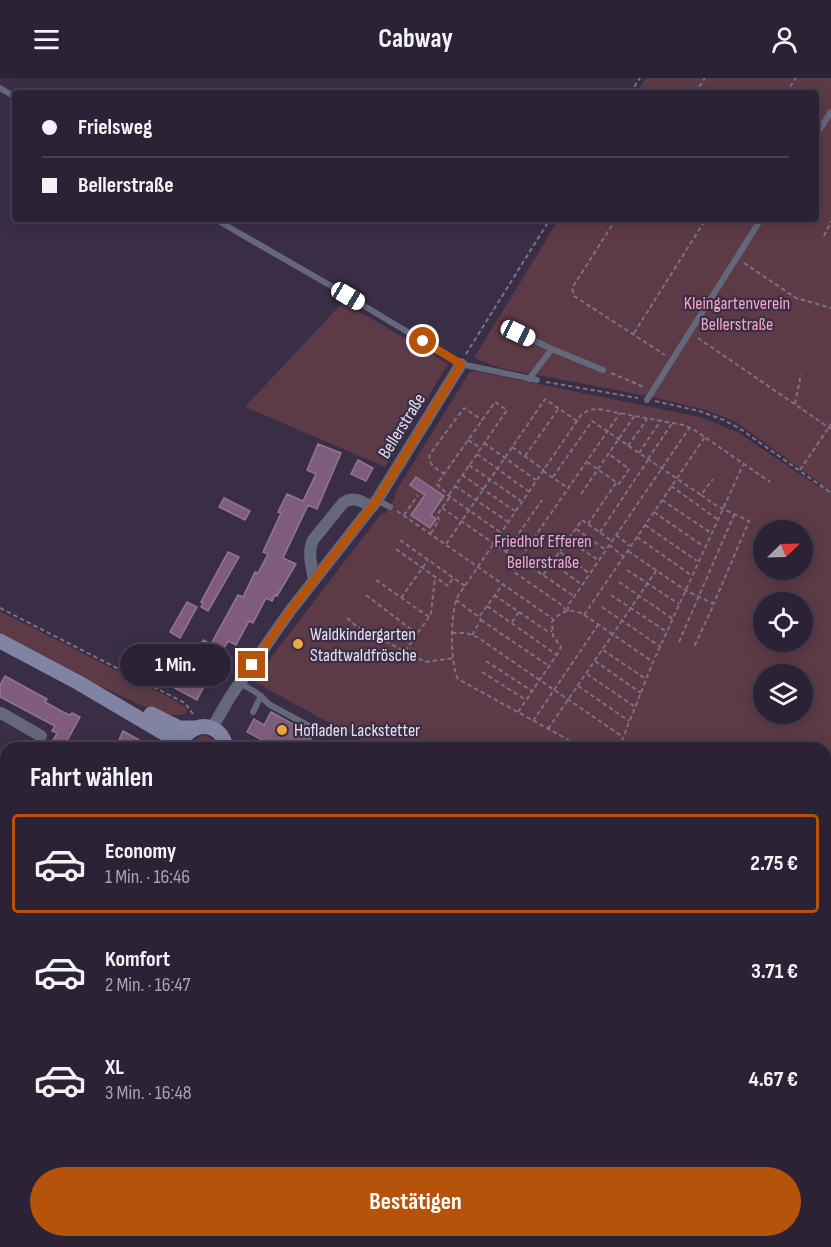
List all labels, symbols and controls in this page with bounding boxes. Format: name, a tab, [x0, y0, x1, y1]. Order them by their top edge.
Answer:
icon: menu	[30, 23, 63, 56]
text: Cabway	[378, 23, 453, 55]
icon: person	[768, 23, 801, 56]
text: Frielsweg	[78, 114, 152, 141]
text: Bellerstraße	[78, 172, 174, 199]
car	[328, 279, 368, 313]
park label: Kleingartenverein Bellerstraße	[684, 293, 790, 335]
car	[498, 317, 538, 349]
route start	[409, 327, 436, 354]
street label: Bellerstraße	[374, 390, 430, 462]
north arrow	[753, 520, 813, 580]
map controls	[753, 520, 813, 724]
park label: Friedhof Efferen Bellerstraße	[494, 531, 592, 573]
button: locate	[753, 592, 813, 652]
place label: Waldkindergarten Stadtwaldfrösche	[310, 624, 417, 666]
marker: Waldkindergarten Stadtwaldfrösche	[291, 637, 305, 651]
callout: 1 Min.	[120, 644, 231, 686]
route end	[238, 651, 265, 678]
text: 1 Min.	[155, 653, 196, 677]
button: layers	[753, 664, 813, 724]
place label: Hofladen Lackstetter	[294, 720, 420, 741]
marker: Hofladen Lackstetter	[275, 723, 289, 737]
text: Fahrt wählen	[30, 762, 153, 794]
icon: car	[33, 837, 87, 891]
text: Economy	[105, 838, 176, 865]
text: 2.75 €	[750, 850, 798, 877]
text: 1 Min. · 16:46	[105, 865, 190, 889]
icon: car	[33, 945, 87, 999]
text: Komfort	[105, 946, 170, 973]
text: 3.71 €	[751, 958, 798, 985]
text: 2 Min. · 16:47	[105, 973, 190, 997]
icon: car	[33, 1053, 87, 1107]
text: XL	[105, 1054, 124, 1081]
text: 4.67 €	[749, 1066, 798, 1093]
text: 3 Min. · 16:48	[105, 1081, 192, 1105]
button: Bestätigen	[30, 1167, 801, 1236]

